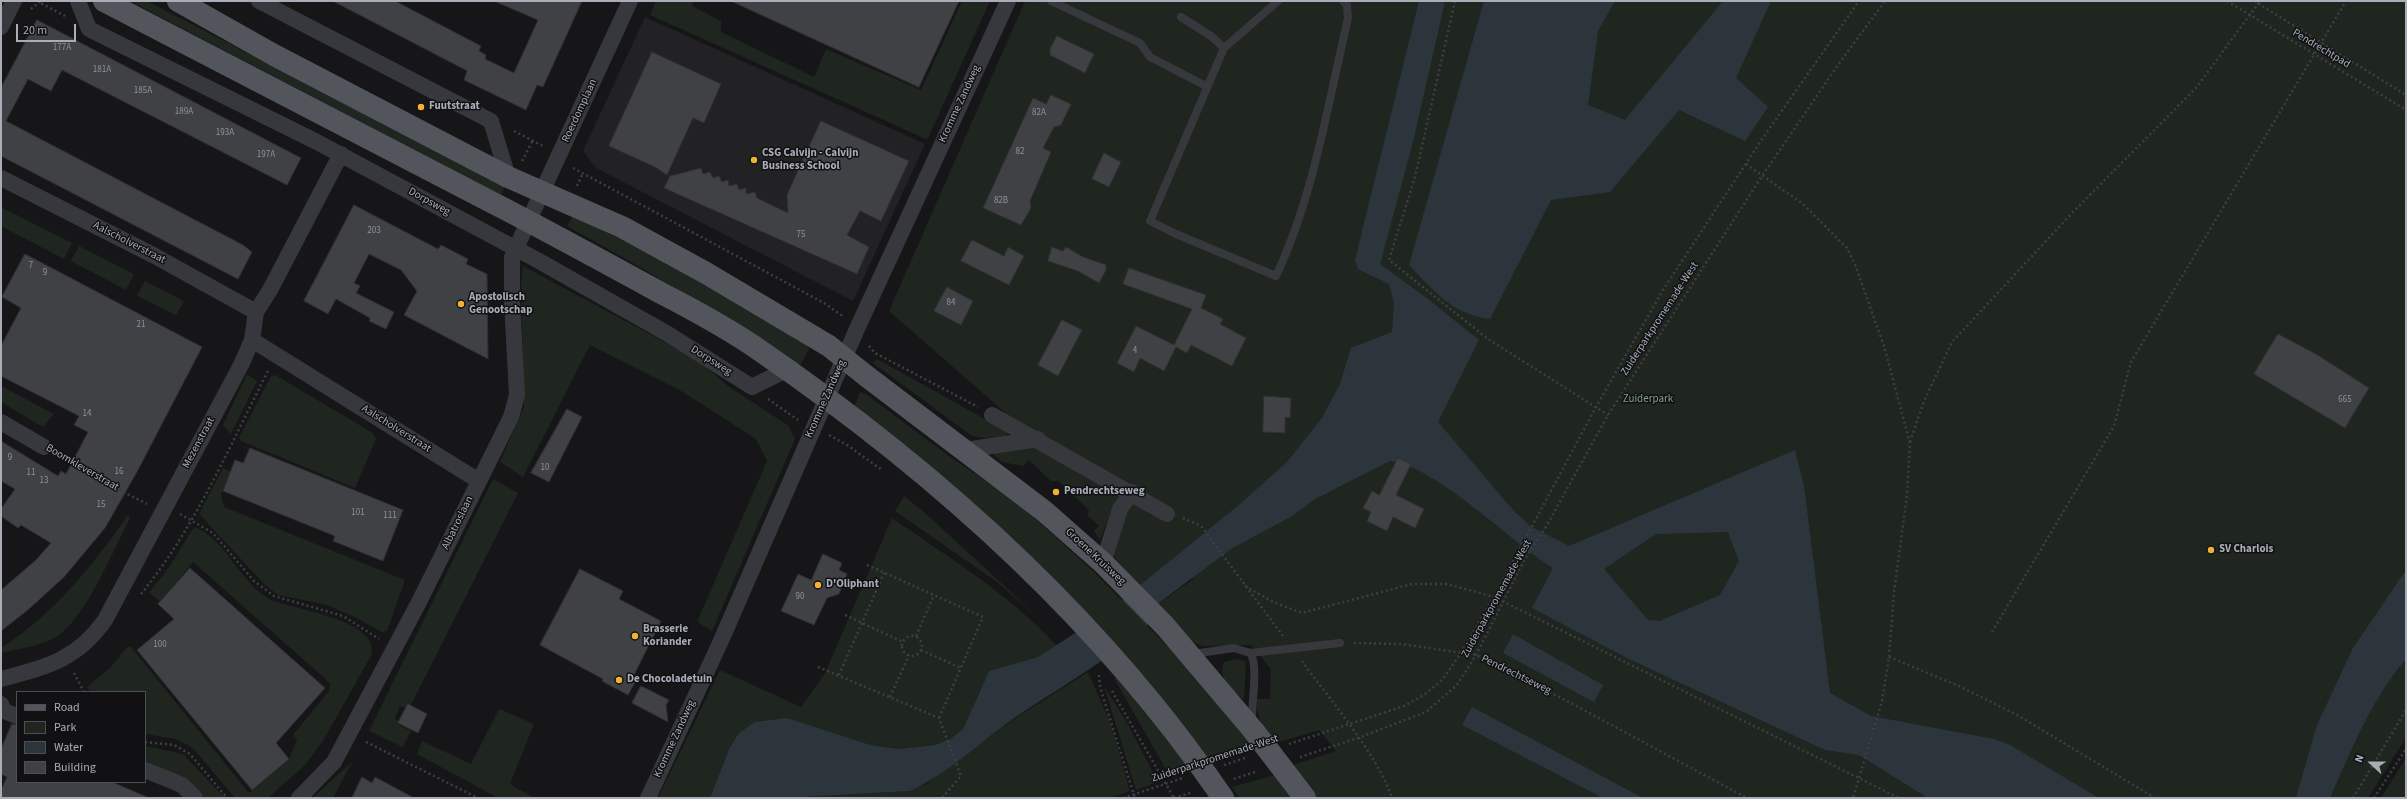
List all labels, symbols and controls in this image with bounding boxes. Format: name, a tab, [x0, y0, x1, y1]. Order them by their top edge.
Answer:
scale bar	[18, 16, 78, 42]
text: 20 m	[23, 22, 47, 39]
street label: Pendrechtpad	[2290, 27, 2352, 71]
house number: 177A	[53, 43, 71, 53]
street label: Kromme Zandweg	[936, 63, 984, 145]
house number: 181A	[93, 65, 111, 75]
street label: Roerdomplaan	[560, 77, 600, 145]
house number: 185A	[134, 86, 152, 96]
place label: Fuutstraat	[429, 100, 480, 114]
marker: Fuutstraat	[416, 102, 426, 112]
house number: 189A	[175, 107, 193, 117]
house number: 82A	[1032, 108, 1046, 118]
house number: 193A	[216, 128, 234, 138]
place label: CSG Calvijn - Calvijn Business School	[762, 147, 858, 173]
house number: 82	[1016, 147, 1024, 157]
house number: 197A	[257, 150, 275, 160]
marker: CSG Calvijn - Calvijn Business School	[749, 155, 759, 165]
street label: Dorpsweg	[406, 185, 452, 219]
house number: 82B	[994, 196, 1008, 206]
street label: Aalscholverstraat	[91, 219, 167, 267]
house number: 203	[367, 226, 381, 236]
house number: 75	[797, 230, 805, 240]
street label: Zuiderparkpromemade-West	[1618, 260, 1702, 378]
house number: 7	[29, 261, 33, 271]
house number: 9	[43, 268, 47, 278]
place label: Apostolisch Genootschap	[469, 291, 532, 317]
house number: 84	[947, 298, 955, 308]
marker: Apostolisch Genootschap	[456, 299, 466, 309]
house number: 21	[137, 320, 145, 330]
street label: Dorpsweg	[688, 343, 734, 379]
house number: 4	[1133, 346, 1137, 356]
street label: Kromme Zandweg	[803, 358, 849, 440]
park label: Zuiderpark	[1623, 393, 1673, 407]
house number: 665	[2338, 395, 2352, 405]
street label: Aalscholverstraat	[359, 402, 433, 456]
house number: 14	[83, 409, 91, 419]
street label: Mezenstraat	[180, 415, 218, 471]
street label: Boomkleverstraat	[43, 442, 121, 494]
house number: 9	[8, 453, 12, 463]
house number: 10	[541, 463, 549, 473]
house number: 16	[115, 467, 123, 477]
house number: 11	[27, 468, 35, 478]
house number: 13	[40, 476, 48, 486]
place label: Pendrechtseweg	[1064, 485, 1145, 499]
marker: Pendrechtseweg	[1051, 487, 1061, 497]
street label: Albatroslaan	[439, 494, 477, 552]
house number: 15	[97, 500, 105, 510]
house number: 101	[351, 508, 365, 518]
house number: 111	[383, 511, 397, 521]
street label: Groene Kruisweg	[1062, 526, 1128, 588]
street label: Zuiderparkpromemade-West	[1459, 538, 1535, 660]
place label: SV Charlois	[2219, 543, 2273, 557]
marker: SV Charlois	[2206, 545, 2216, 555]
place label: D'Oliphant	[826, 578, 879, 592]
marker: D'Oliphant	[813, 580, 823, 590]
house number: 90	[796, 592, 804, 602]
place label: Brasserie Koriander	[643, 623, 692, 649]
marker: Brasserie Koriander	[630, 631, 640, 641]
house number: 100	[153, 640, 167, 650]
street label: Pendrechtseweg	[1479, 652, 1553, 698]
place label: De Chocoladetuin	[627, 673, 712, 687]
marker: De Chocoladetuin	[614, 675, 624, 685]
legend	[16, 691, 146, 783]
street label: Kromme Zandweg	[651, 698, 699, 780]
text: Road	[54, 699, 80, 716]
text: Park	[54, 719, 76, 736]
street label: Zuiderparkpromemade-West	[1150, 732, 1280, 786]
text: Water	[54, 739, 83, 756]
north arrow	[2351, 743, 2391, 783]
text: N	[2351, 752, 2368, 765]
text: Building	[54, 759, 96, 776]

